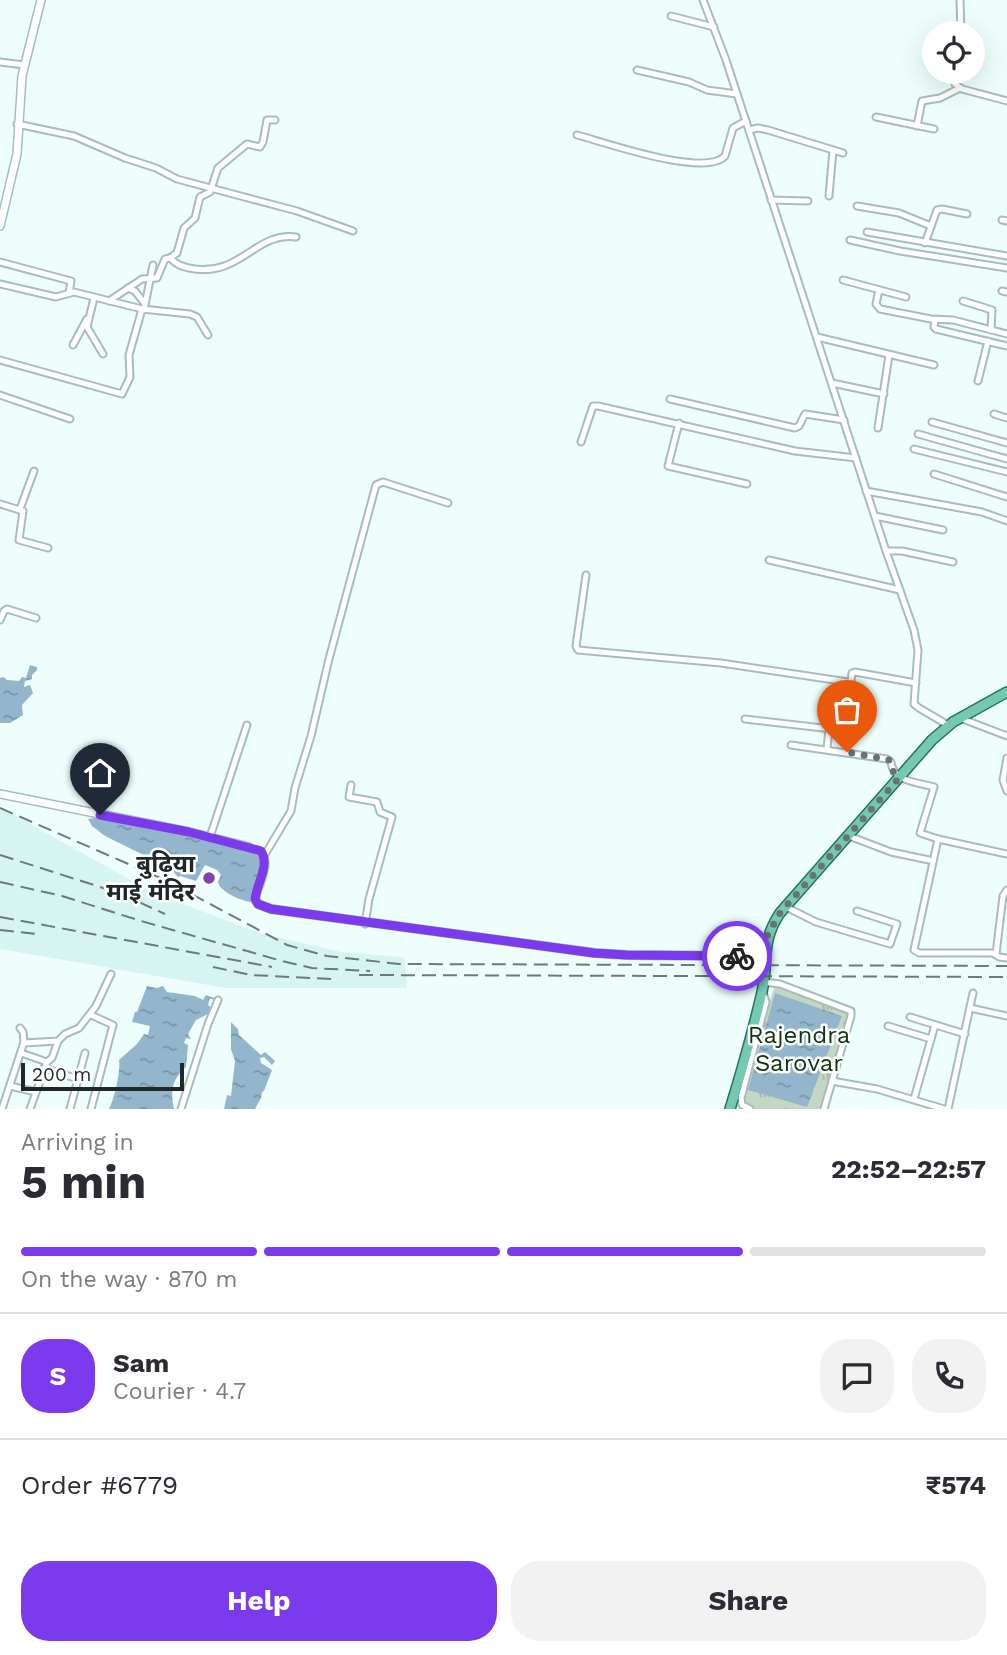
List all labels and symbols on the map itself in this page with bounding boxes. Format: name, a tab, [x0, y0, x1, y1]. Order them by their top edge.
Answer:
pin	[817, 680, 877, 752]
pin	[70, 743, 130, 815]
place label: बुढ़िया माई मंदिर	[106, 850, 196, 906]
marker: बुढ़िया माई मंदिर	[201, 870, 217, 886]
courier	[702, 921, 772, 991]
park label: Rajendra Sarovar	[748, 1021, 850, 1077]
scale bar	[21, 1060, 184, 1092]

